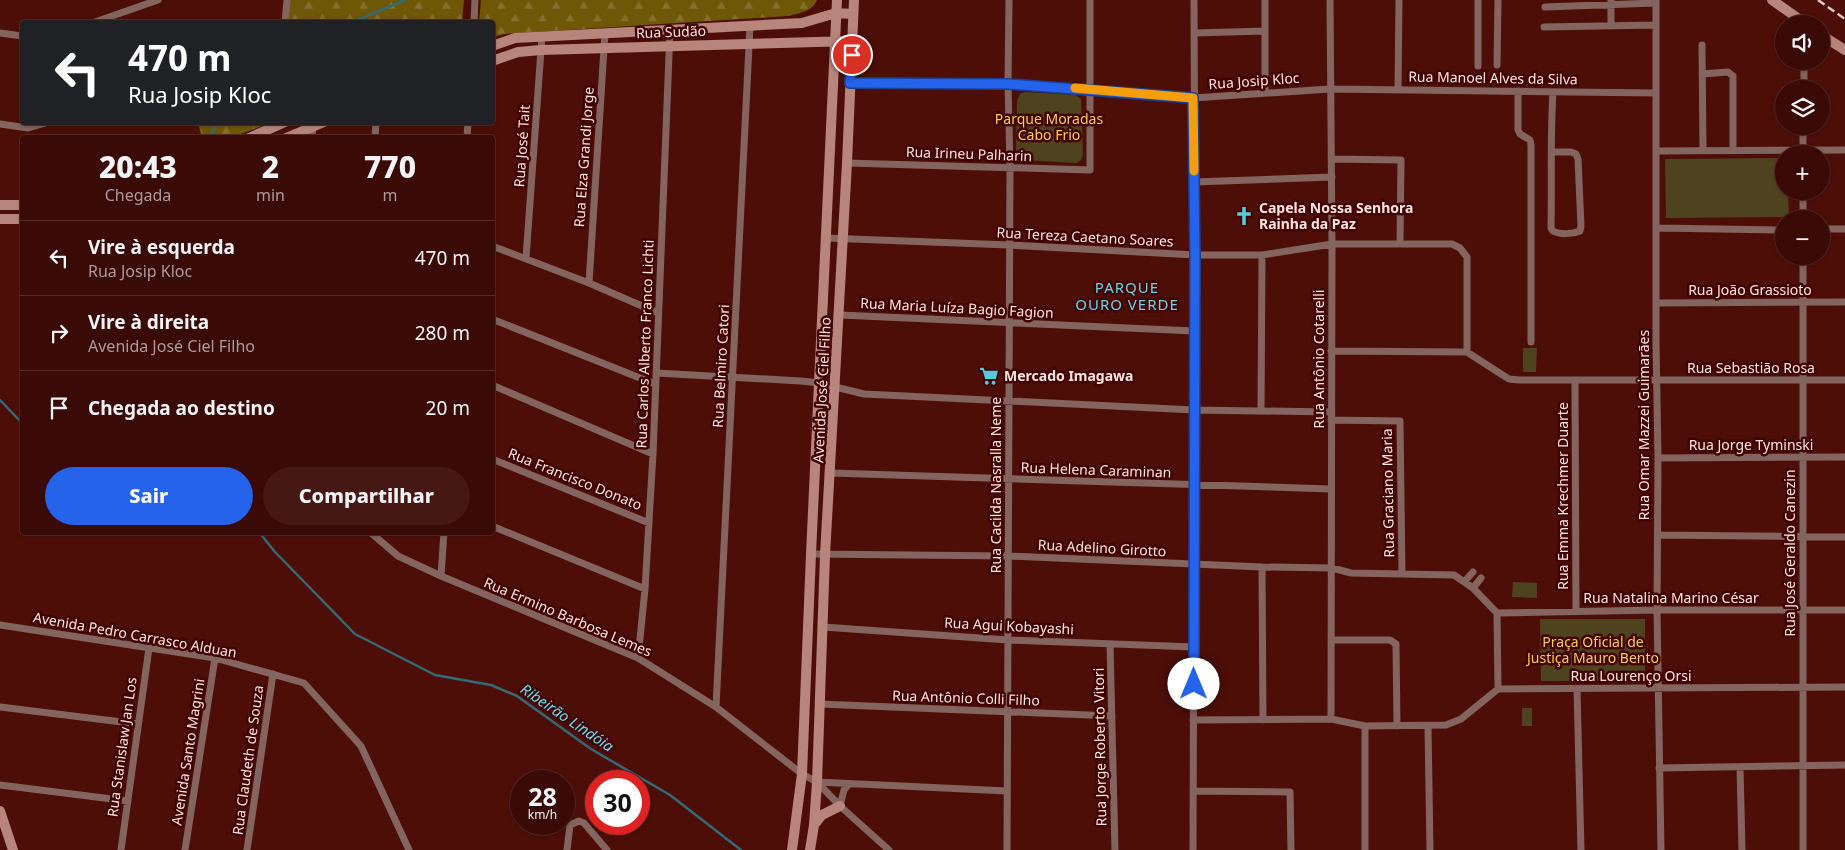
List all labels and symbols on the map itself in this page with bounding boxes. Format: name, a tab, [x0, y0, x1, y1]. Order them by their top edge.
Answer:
street label: Rua Sudão	[636, 21, 706, 42]
pin	[831, 34, 873, 76]
street label: Rua Manoel Alves da Silva	[1408, 67, 1578, 88]
street label: Rua Josip Kloc	[1208, 68, 1300, 93]
street label: Rua Elza Grandi Jorge	[569, 86, 598, 228]
street label: Rua José Tait	[509, 104, 534, 188]
park label: Parque Moradas Cabo Frio	[995, 109, 1103, 144]
street label: Rua Irineu Palharin	[906, 142, 1032, 165]
place label: Capela Nossa Senhora Rainha da Paz	[1259, 198, 1413, 233]
church icon: Capela Nossa Senhora Rainha da Paz	[1233, 205, 1255, 227]
street label: Rua Tereza Caetano Soares	[996, 222, 1174, 251]
street label: Rua Carlos Alberto Franco Lichti	[631, 239, 658, 449]
district label: PARQUE OURO VERDE	[1075, 277, 1179, 314]
street label: Rua João Grassioto	[1688, 280, 1812, 299]
street label: Rua Antônio Cotarelli	[1309, 290, 1328, 428]
street label: Rua Maria Luíza Bagio Fagion	[860, 293, 1054, 322]
street label: Rua Belmiro Catori	[708, 304, 733, 428]
street label: Avenida José Ciel Filho	[808, 317, 835, 463]
street label: Rua Omar Mazzei Guimarães	[1634, 330, 1653, 520]
street label: Rua Sebastião Rosa	[1687, 358, 1815, 377]
supermarket icon: Mercado Imagawa	[978, 365, 1000, 387]
place label: Mercado Imagawa	[1004, 366, 1133, 385]
street label: Rua Cacilda Nasralla Neme	[986, 397, 1005, 573]
street label: Rua Emma Krechmer Duarte	[1553, 402, 1572, 590]
street label: Rua Graciano Maria	[1377, 428, 1398, 558]
street label: Rua Jorge Tyminski	[1689, 435, 1813, 454]
street label: Rua Francisco Donato	[505, 443, 645, 514]
street label: Rua Helena Caraminan	[1020, 457, 1172, 482]
street label: Rua José Geraldo Canezin	[1780, 469, 1799, 637]
street label: Rua Adelino Girotto	[1037, 535, 1167, 560]
street label: Rua Ermino Barbosa Lemes	[481, 572, 655, 661]
street label: Rua Natalina Marino César	[1583, 588, 1759, 607]
street label: Avenida Pedro Carrasco Alduan	[32, 607, 238, 662]
street label: Rua Agui Kobayashi	[944, 613, 1074, 638]
park label: Praça Oficial de Justiça Mauro Bento	[1525, 632, 1659, 667]
position arrow	[1167, 657, 1219, 709]
street label: Rua Lourenço Orsi	[1570, 666, 1692, 685]
street label: Rua Jorge Roberto Vitori	[1089, 668, 1110, 826]
street label: Rua Stanislaw Jan Los	[102, 676, 141, 818]
street label: Avenida Santo Magrini	[167, 677, 209, 827]
water label: Ribeirão Lindóia	[517, 679, 618, 756]
street label: Rua Claudeth de Souza	[228, 684, 267, 836]
street label: Rua Antônio Colli Filho	[892, 685, 1040, 710]
speed limit sign: 30	[585, 770, 650, 835]

